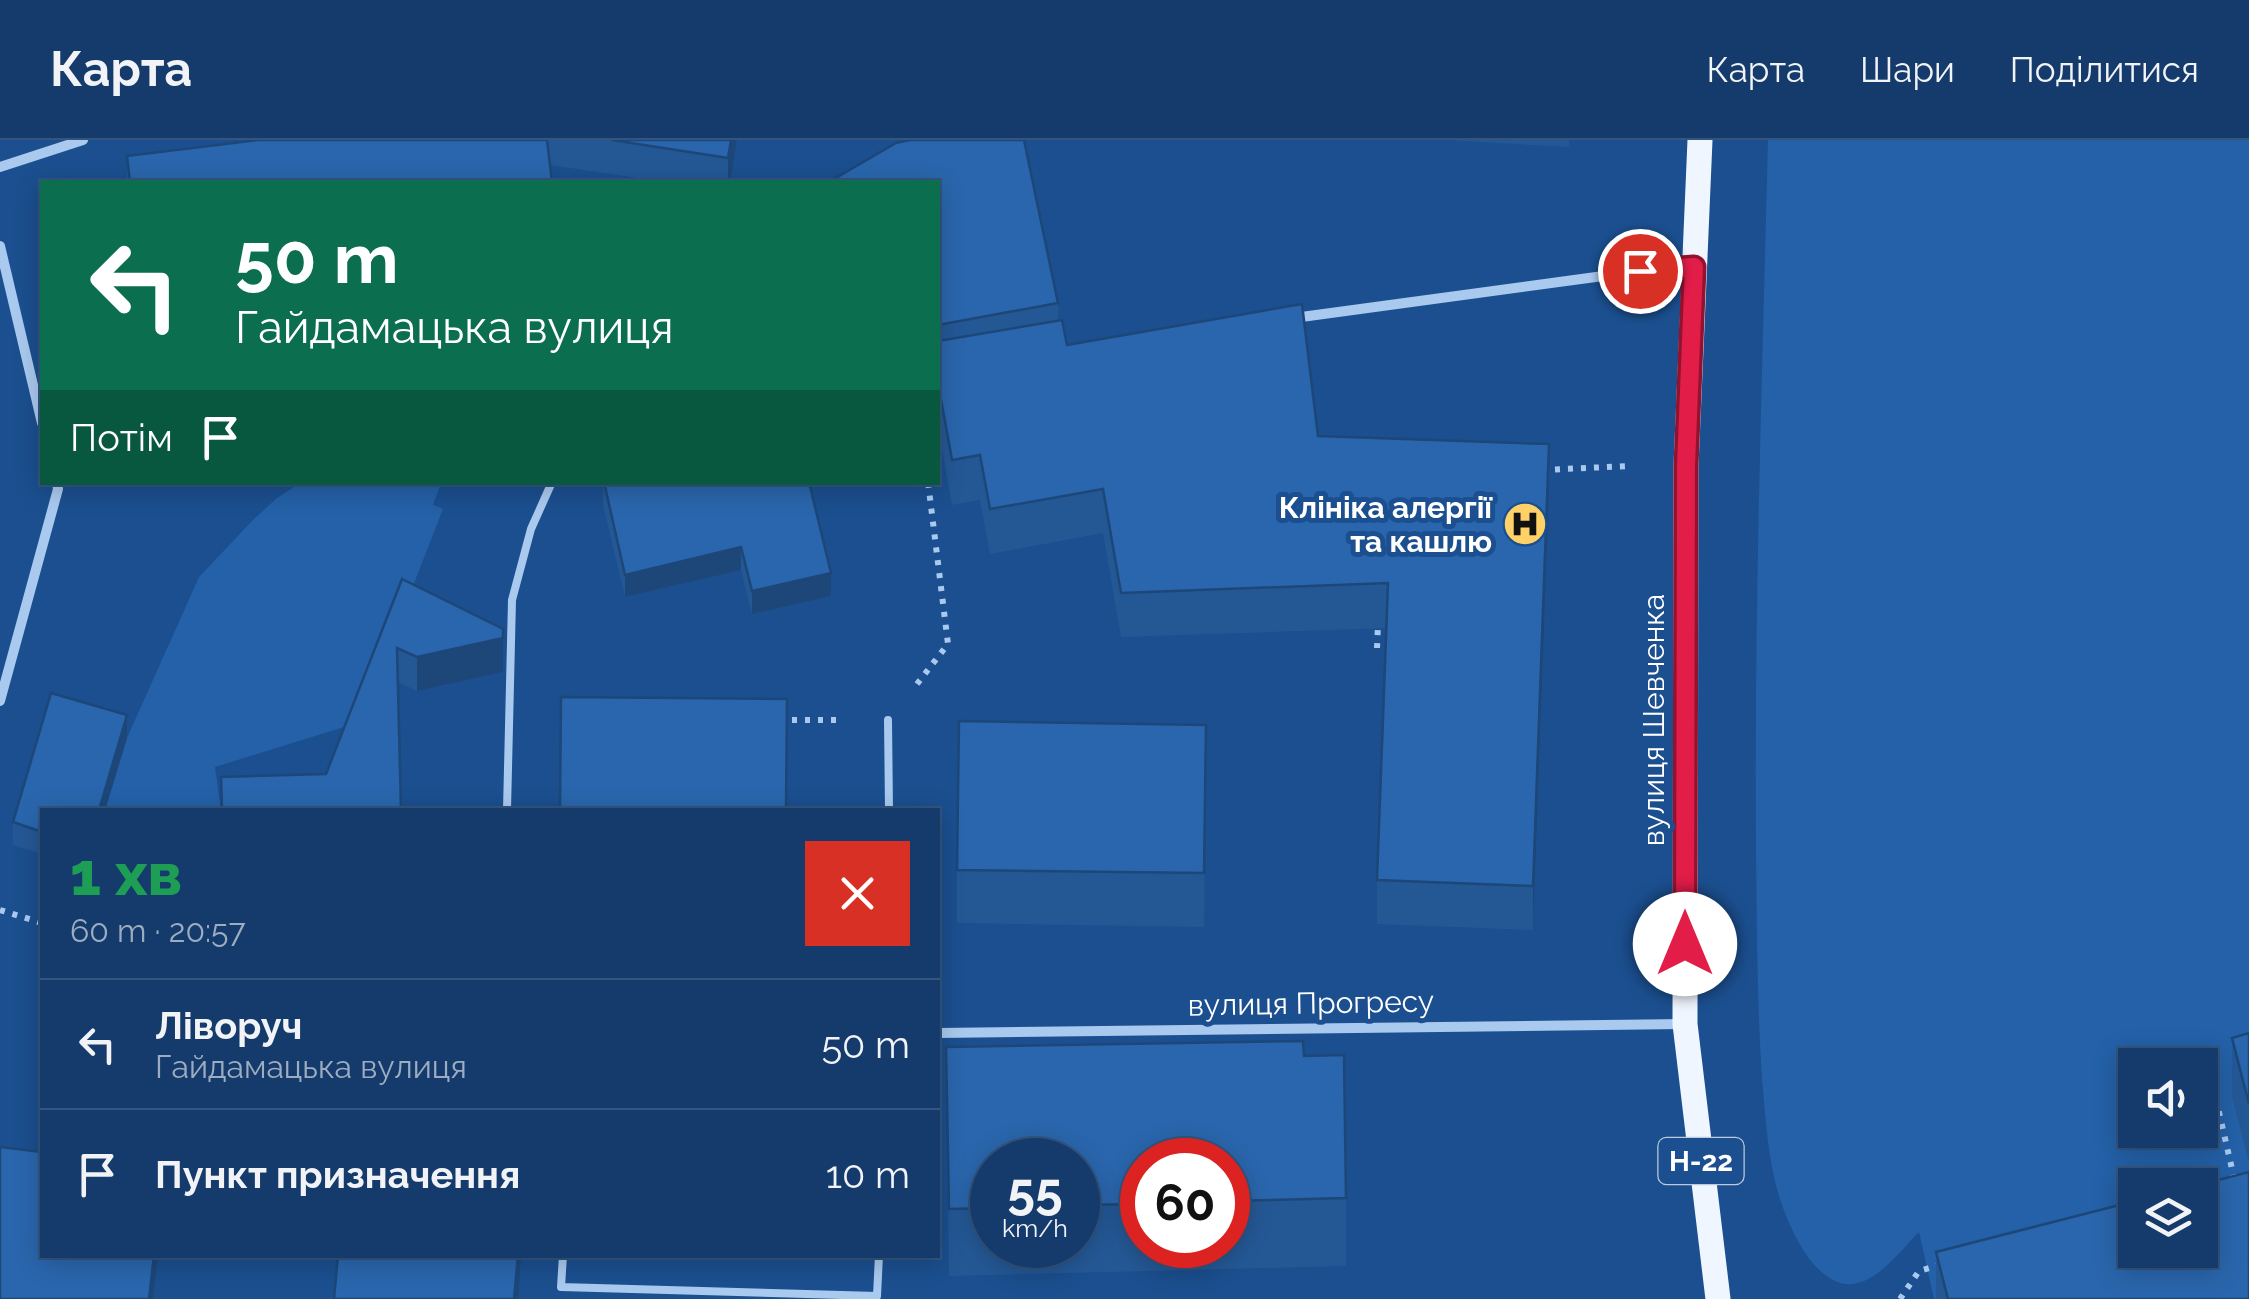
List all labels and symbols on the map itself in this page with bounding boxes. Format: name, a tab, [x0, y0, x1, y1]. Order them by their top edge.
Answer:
pin	[1598, 229, 1683, 314]
place label: Клініка алергії та кашлю	[1279, 490, 1493, 559]
hospital icon: Клініка алергії та кашлю	[1502, 501, 1548, 547]
street label: вулиця Шевченка	[1636, 594, 1671, 846]
position arrow	[1633, 892, 1737, 996]
street label: вулиця Прогресу	[1188, 983, 1434, 1023]
speed limit sign: 60	[1120, 1138, 1250, 1268]
road number: Н-22	[1658, 1138, 1744, 1184]

